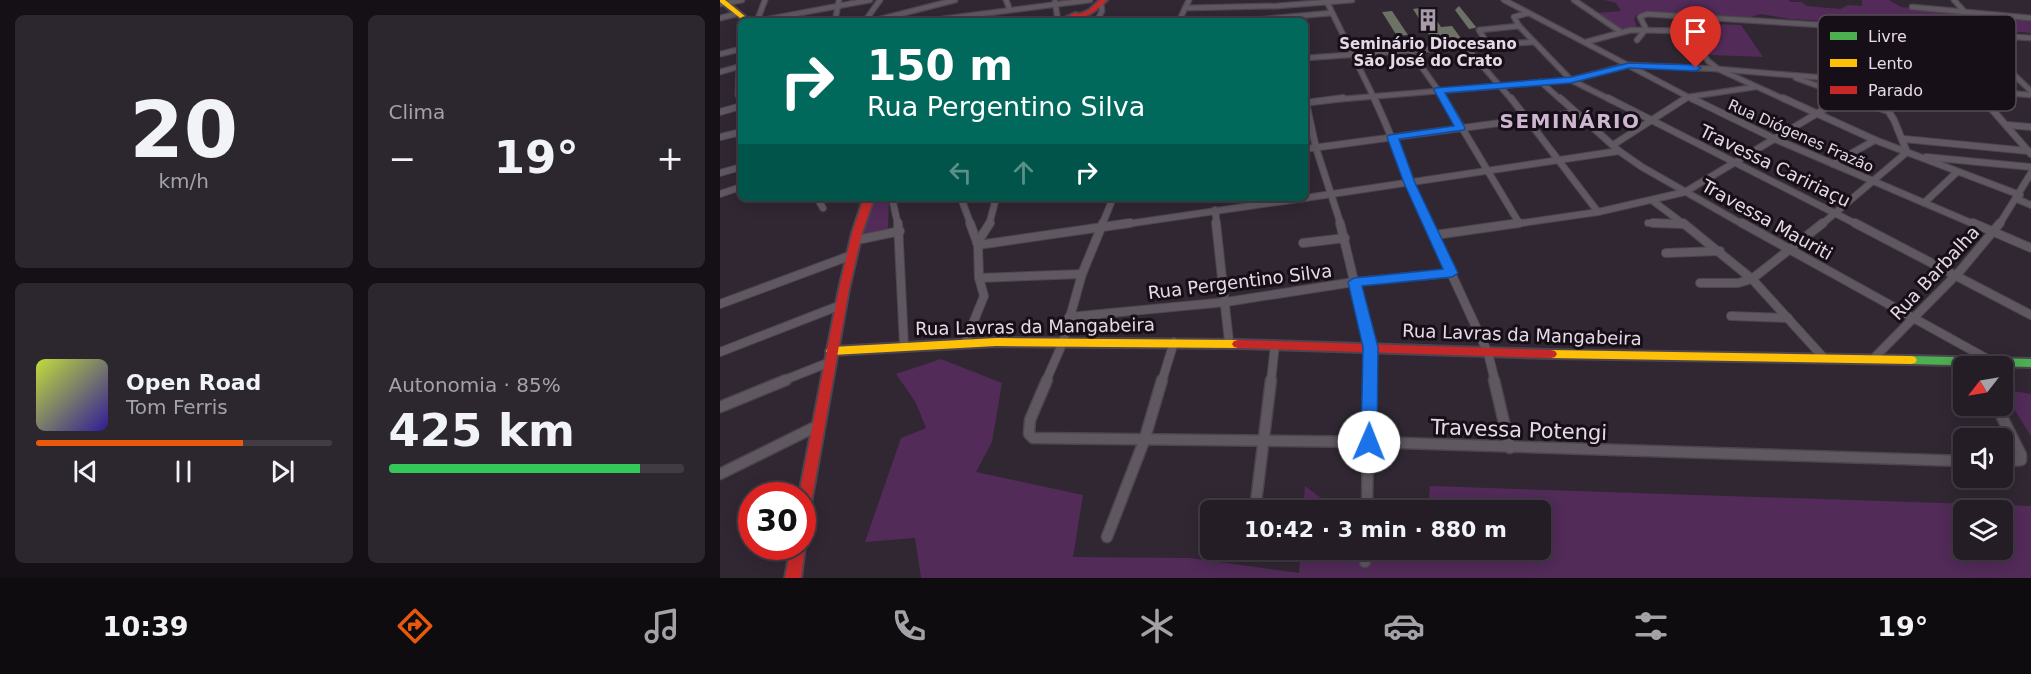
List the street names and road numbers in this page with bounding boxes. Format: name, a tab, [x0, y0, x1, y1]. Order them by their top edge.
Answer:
street label: Rua Diógenes Frazão	[1725, 96, 1877, 176]
street label: Travessa Caririaçu	[1696, 120, 1854, 211]
street label: Travessa Mauriti	[1697, 174, 1836, 264]
street label: Rua Barbalha	[1886, 221, 1983, 324]
street label: Rua Pergentino Silva	[1147, 260, 1333, 303]
street label: Rua Lavras da Mangabeira	[915, 314, 1155, 339]
street label: Rua Lavras da Mangabeira	[1402, 320, 1642, 349]
street label: Travessa Potengi	[1429, 415, 1608, 445]

